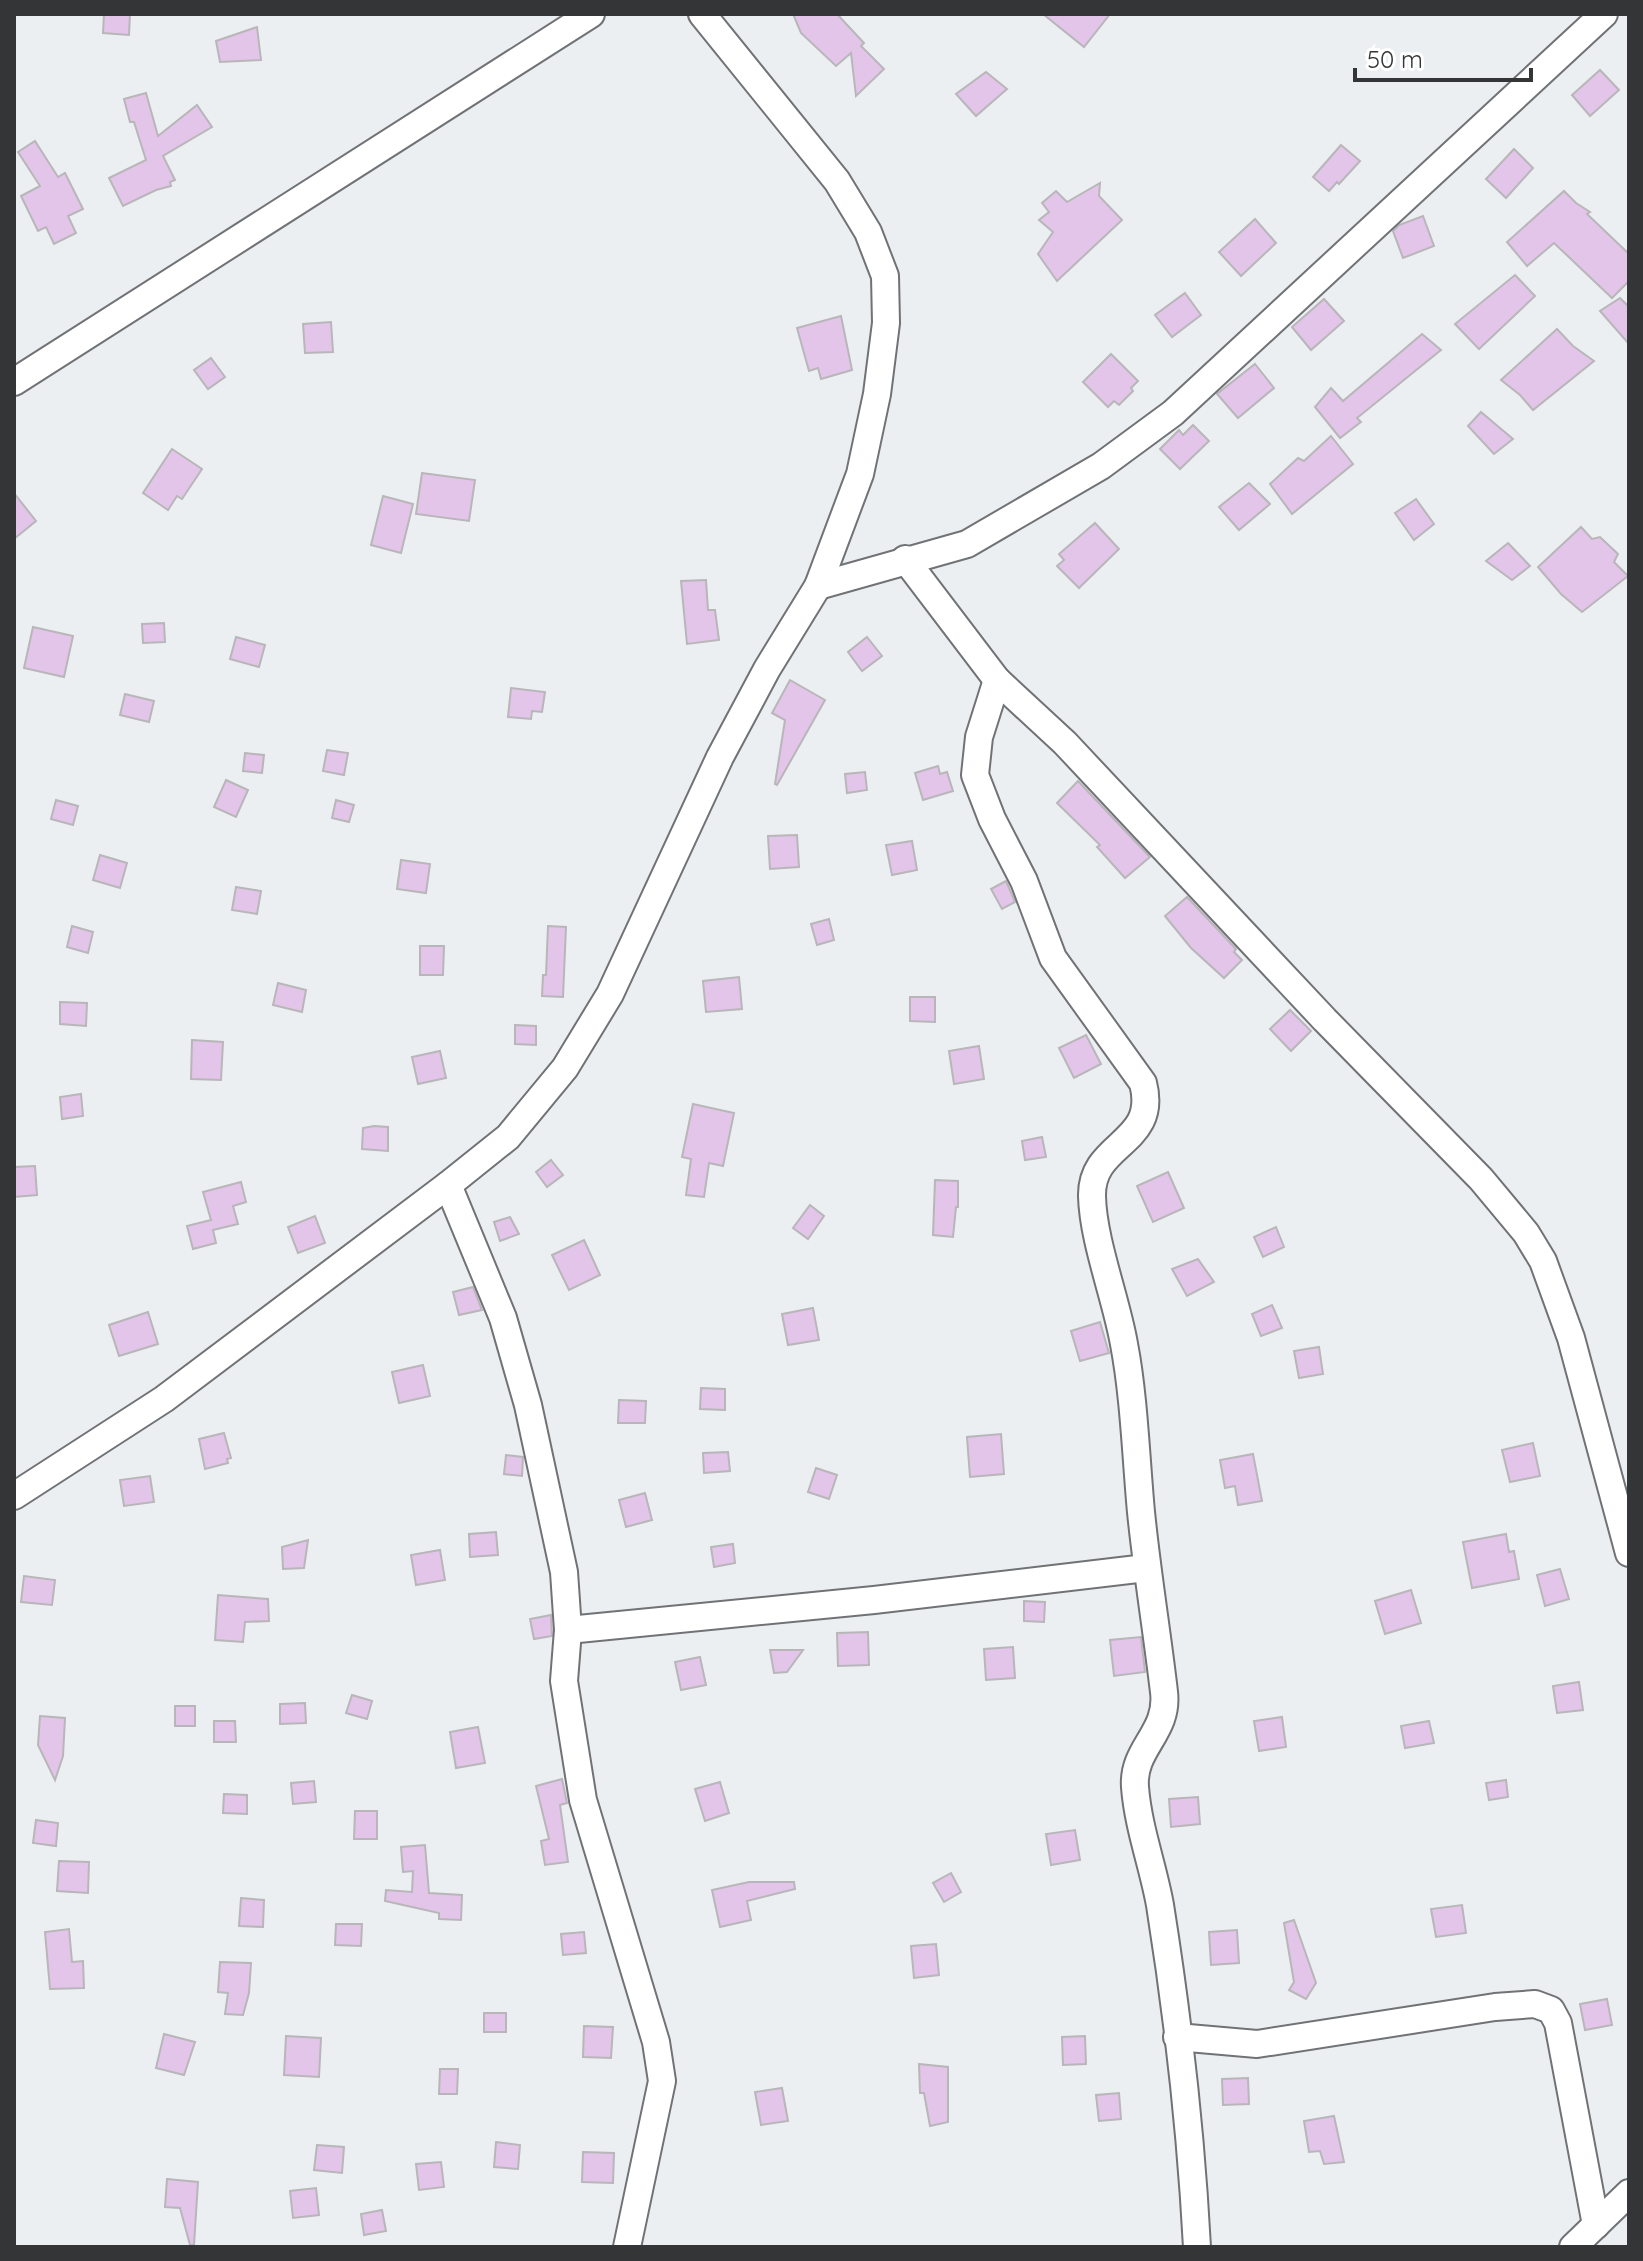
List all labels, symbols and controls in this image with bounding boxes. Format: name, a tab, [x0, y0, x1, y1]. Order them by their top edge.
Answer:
scale bar	[1355, 32, 1531, 82]
text: 50 m	[1367, 44, 1423, 74]

